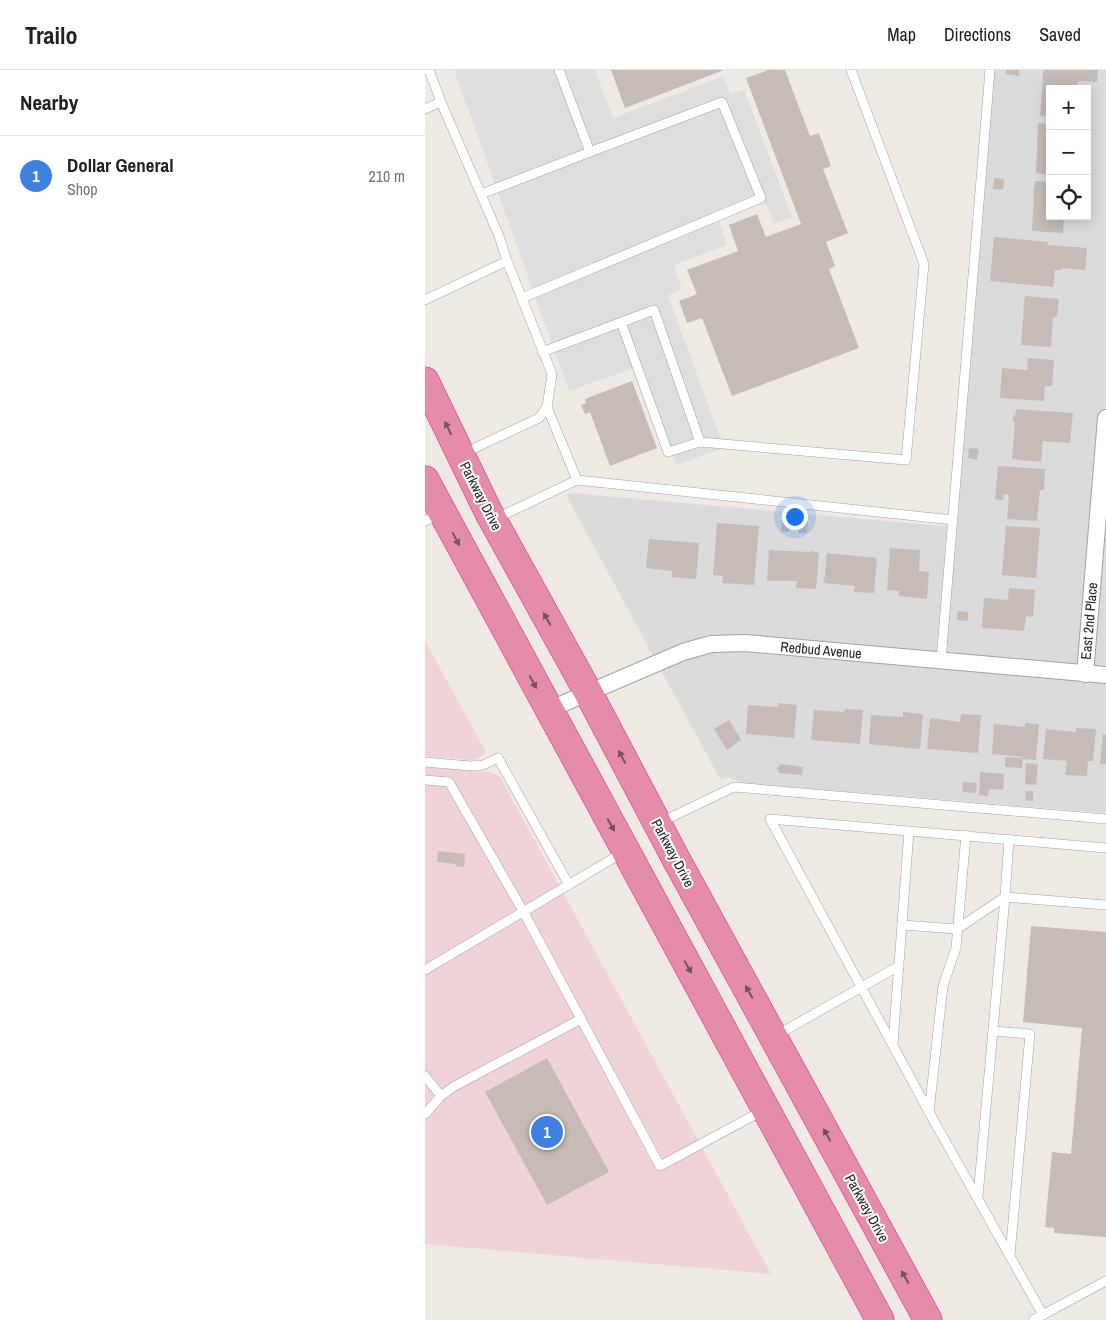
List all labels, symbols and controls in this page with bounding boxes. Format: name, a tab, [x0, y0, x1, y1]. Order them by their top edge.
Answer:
text: Trailo	[25, 19, 78, 51]
text: Map	[887, 22, 916, 47]
text: Directions	[944, 22, 1011, 47]
text: Saved	[1039, 22, 1081, 47]
map controls	[1046, 85, 1091, 220]
button: +	[1046, 85, 1091, 130]
text: Nearby	[20, 88, 78, 117]
button: −	[1046, 130, 1091, 175]
text: Dollar General	[67, 152, 174, 178]
text: 1	[32, 165, 40, 187]
text: 210 m	[369, 165, 405, 187]
button: locate	[1046, 175, 1091, 220]
text: Shop	[67, 178, 98, 200]
one-way arrow	[444, 421, 452, 436]
street label: Parkway Drive	[456, 459, 506, 533]
your location	[782, 504, 808, 530]
one-way arrow	[452, 532, 460, 546]
street label: East 2nd Place	[1077, 582, 1101, 660]
one-way arrow	[543, 612, 552, 626]
street label: Redbud Avenue	[780, 637, 862, 663]
one-way arrow	[529, 675, 537, 689]
one-way arrow	[618, 749, 626, 764]
street label: Parkway Drive	[648, 816, 698, 890]
one-way arrow	[606, 818, 615, 832]
one-way arrow	[684, 961, 693, 974]
one-way arrow	[744, 985, 753, 999]
pin: 1	[531, 1113, 563, 1151]
one-way arrow	[822, 1128, 831, 1141]
street label: Parkway Drive	[841, 1171, 893, 1245]
one-way arrow	[900, 1271, 909, 1284]

